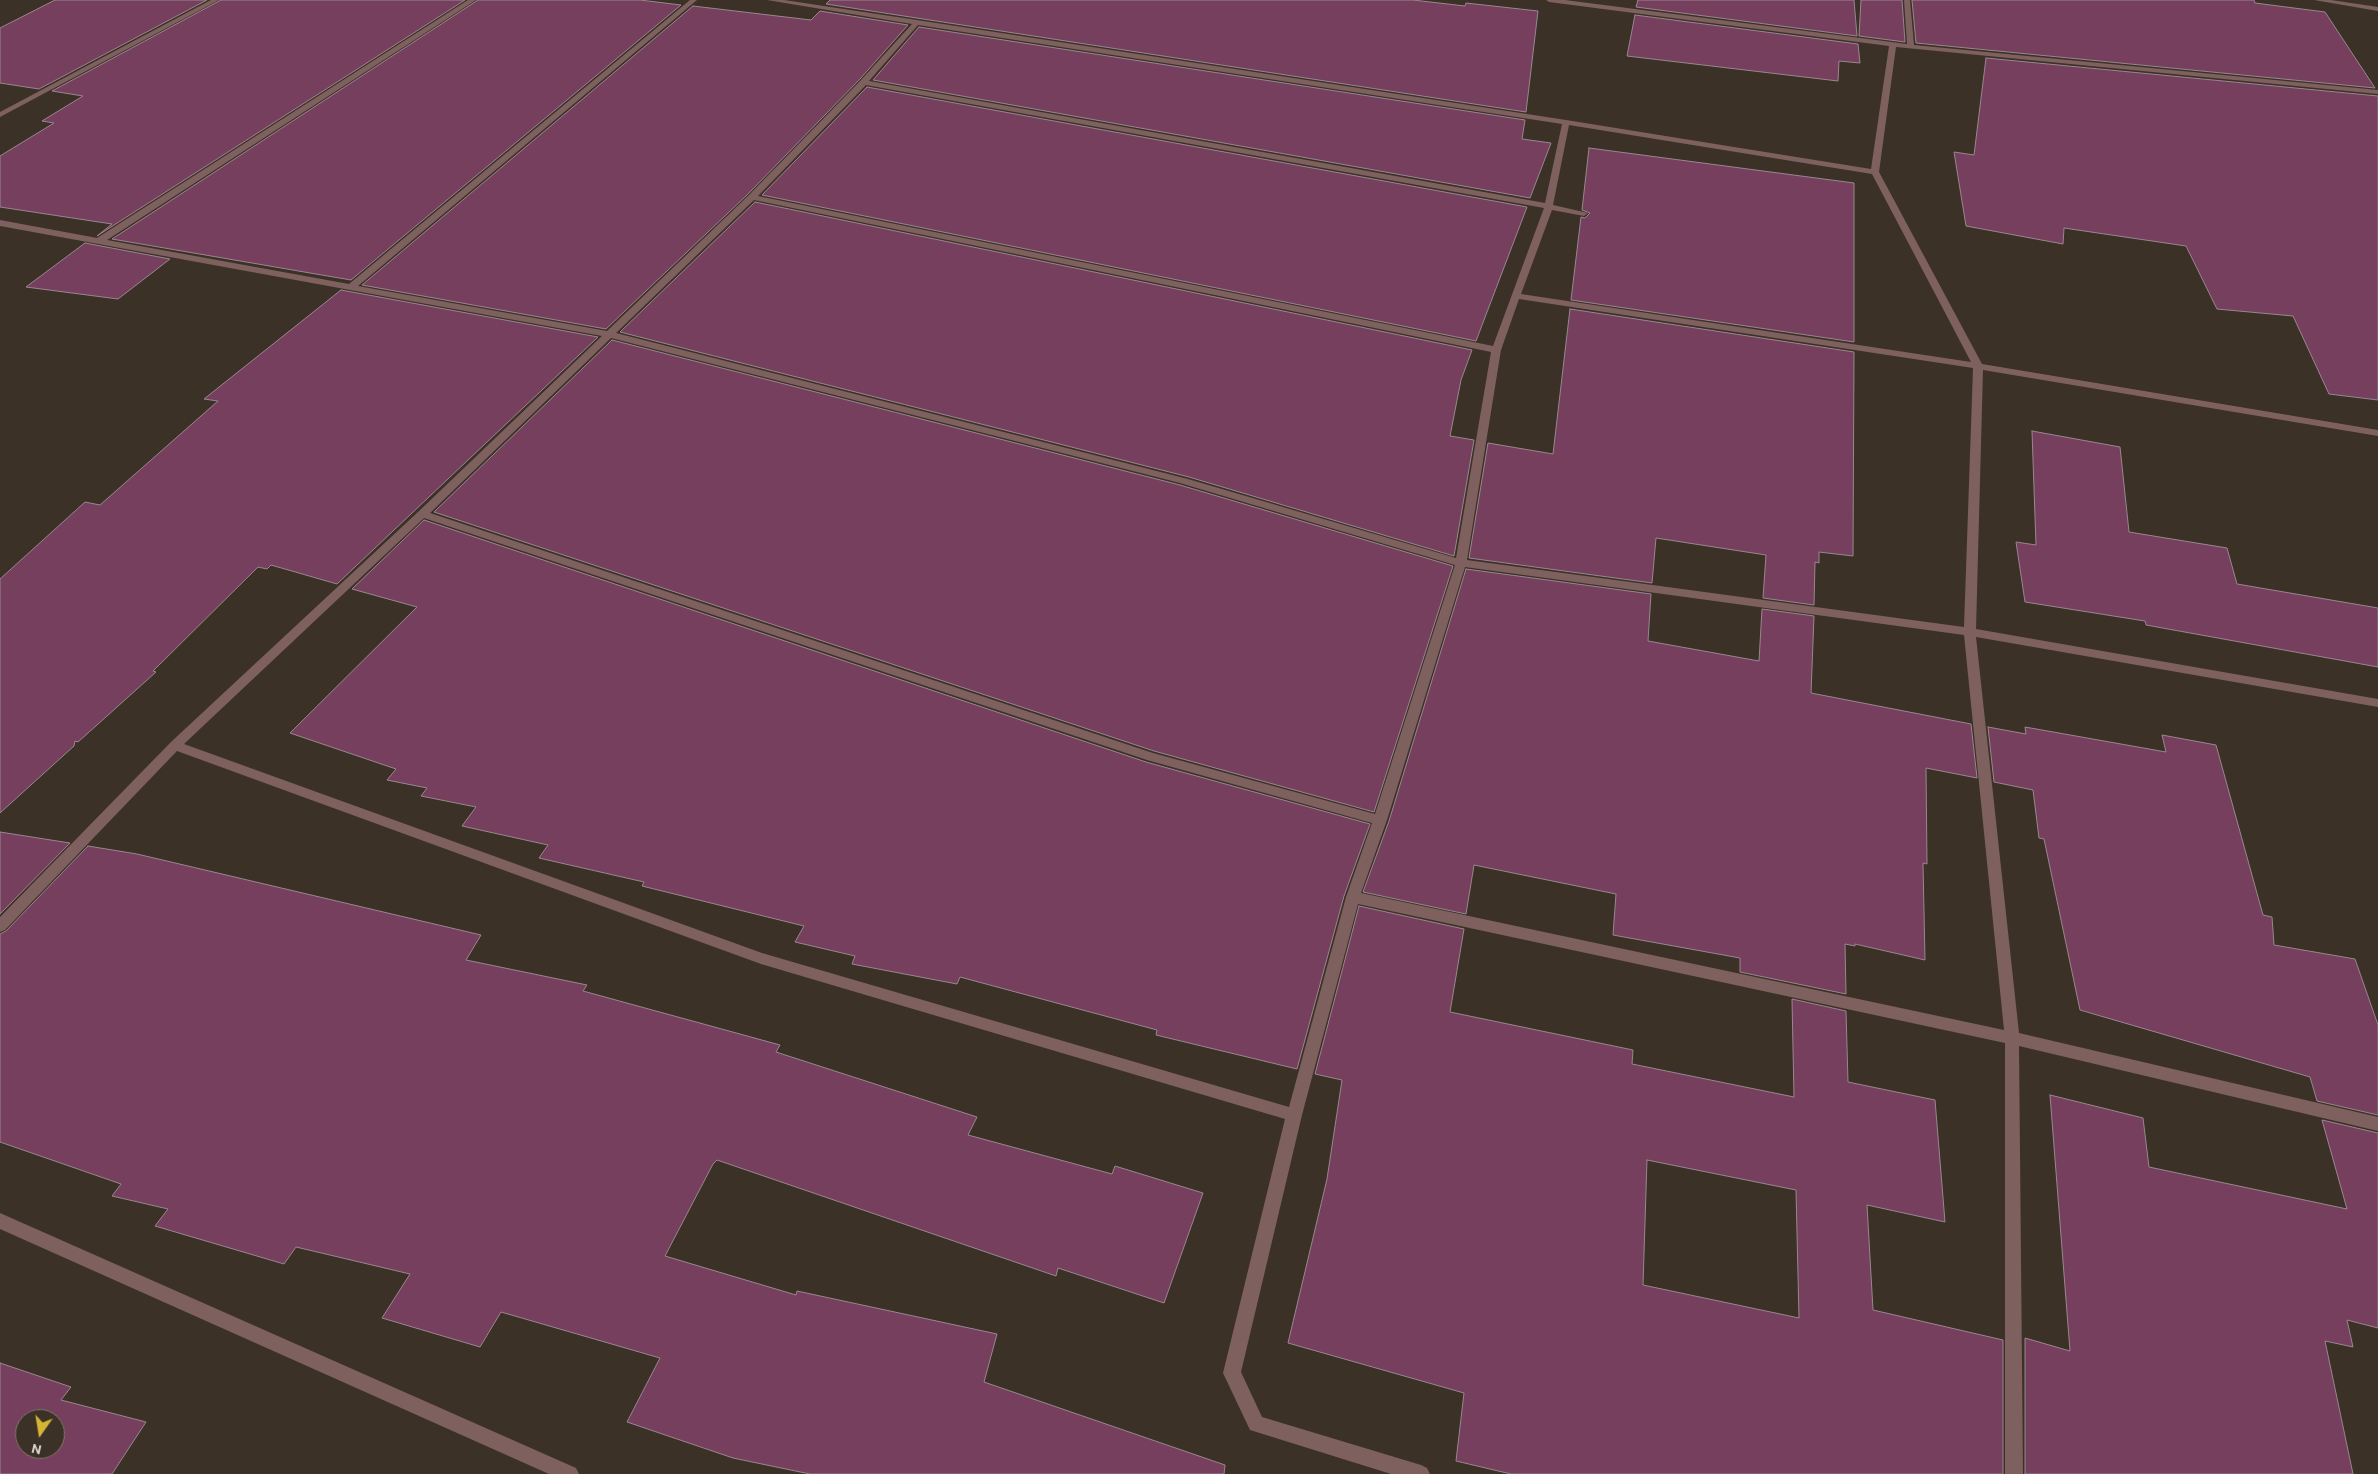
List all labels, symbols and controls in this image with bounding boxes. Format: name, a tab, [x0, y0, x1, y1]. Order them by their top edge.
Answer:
north arrow	[15, 1409, 65, 1459]
text: N	[30, 1439, 44, 1458]

